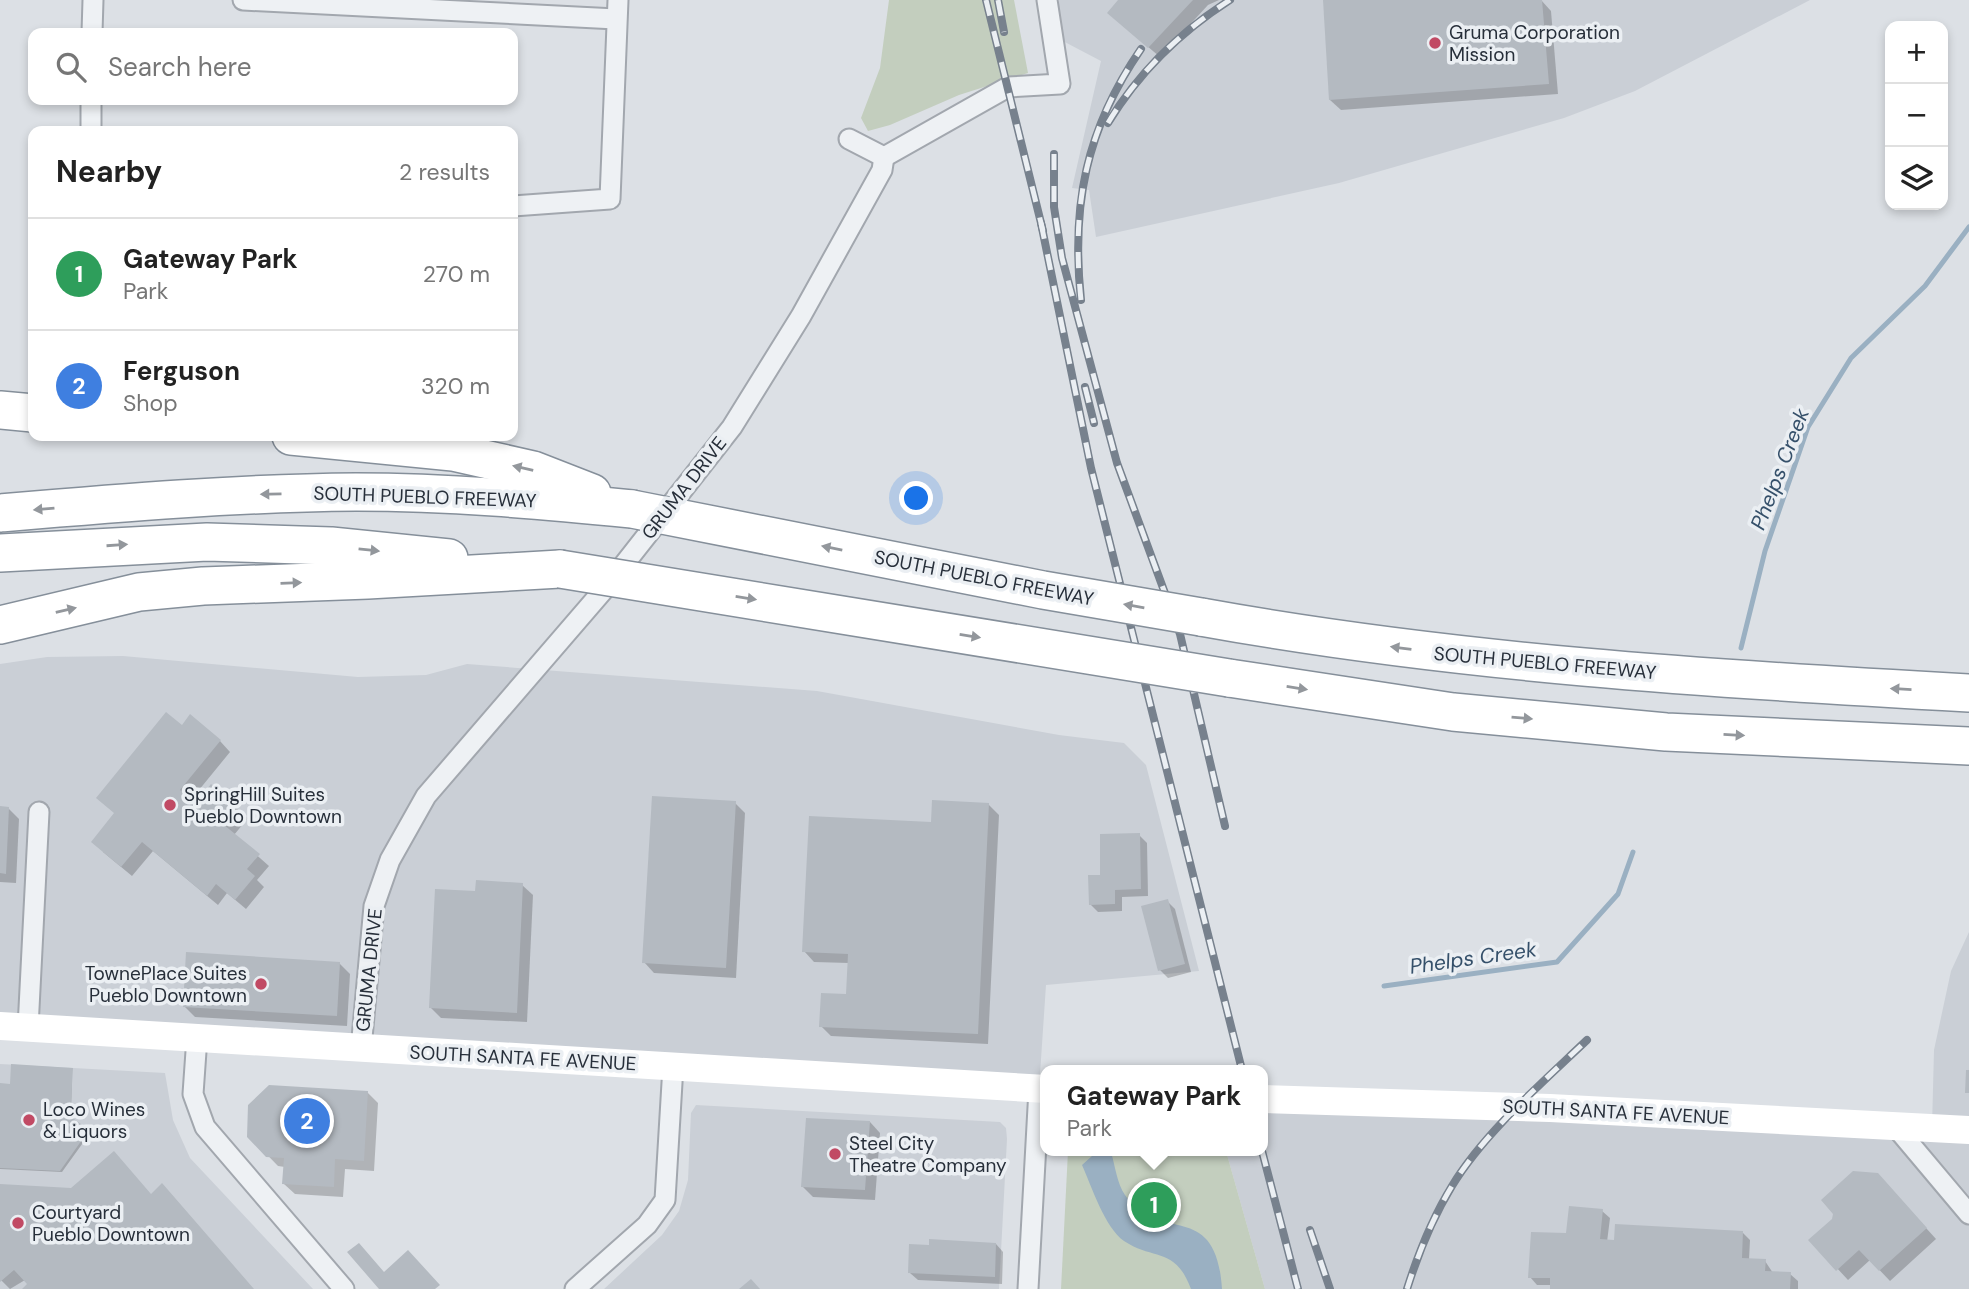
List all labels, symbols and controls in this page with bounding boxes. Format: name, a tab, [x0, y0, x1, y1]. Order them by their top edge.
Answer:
place label: Gruma Corporation Mission	[1449, 20, 1620, 67]
map controls	[1885, 21, 1948, 210]
button: +	[1885, 21, 1948, 84]
search box	[28, 28, 518, 105]
marker: Gruma Corporation Mission	[1427, 35, 1443, 51]
icon: search	[52, 48, 90, 86]
text: Search here	[108, 50, 251, 84]
button: −	[1885, 84, 1948, 147]
button: layers	[1885, 147, 1948, 210]
text: Nearby	[56, 152, 162, 191]
text: 2 results	[399, 157, 490, 187]
text: Gateway Park	[123, 242, 298, 276]
text: 1	[75, 259, 83, 289]
text: 270 m	[423, 259, 490, 289]
text: Park	[123, 276, 168, 306]
text: Ferguson	[123, 354, 240, 388]
text: 2	[72, 371, 86, 401]
text: 320 m	[421, 371, 490, 401]
text: Shop	[123, 388, 178, 418]
water label: Phelps Creek	[1744, 404, 1816, 534]
street label: GRUMA DRIVE	[636, 431, 732, 545]
one-way arrow	[511, 462, 533, 473]
street label: SOUTH PUEBLO FREEWAY	[313, 481, 537, 513]
your location	[899, 481, 933, 515]
one-way arrow	[259, 489, 281, 500]
one-way arrow	[32, 504, 54, 515]
one-way arrow	[106, 539, 128, 550]
one-way arrow	[821, 543, 843, 554]
street label: SOUTH PUEBLO FREEWAY	[872, 544, 1096, 612]
one-way arrow	[358, 545, 380, 556]
one-way arrow	[281, 577, 303, 588]
one-way arrow	[735, 593, 757, 604]
one-way arrow	[1123, 600, 1145, 611]
one-way arrow	[55, 604, 77, 615]
one-way arrow	[959, 631, 981, 642]
street label: SOUTH PUEBLO FREEWAY	[1433, 641, 1657, 685]
one-way arrow	[1390, 643, 1412, 654]
one-way arrow	[1286, 683, 1308, 694]
one-way arrow	[1890, 684, 1912, 695]
one-way arrow	[1511, 713, 1533, 724]
one-way arrow	[1723, 730, 1745, 741]
place label: SpringHill Suites Pueblo Downtown	[184, 782, 342, 829]
marker: SpringHill Suites Pueblo Downtown	[162, 797, 178, 813]
street label: GRUMA DRIVE	[350, 907, 388, 1033]
water label: Phelps Creek	[1408, 935, 1539, 981]
place label: TownePlace Suites Pueblo Downtown	[85, 961, 247, 1008]
marker: TownePlace Suites Pueblo Downtown	[253, 976, 269, 992]
street label: SOUTH SANTA FE AVENUE	[409, 1040, 637, 1076]
popup	[1040, 1065, 1268, 1156]
text: Gateway Park	[1067, 1079, 1241, 1113]
street label: SOUTH SANTA FE AVENUE	[1502, 1094, 1730, 1130]
pin: 2	[284, 1095, 330, 1147]
place label: Loco Wines & Liquors	[43, 1097, 145, 1144]
marker: Loco Wines & Liquors	[21, 1112, 37, 1128]
text: Park	[1067, 1113, 1112, 1143]
place label: Steel City Theatre Company	[849, 1131, 1007, 1178]
marker: Steel City Theatre Company	[827, 1146, 843, 1162]
pin: 1	[1131, 1179, 1177, 1231]
place label: Courtyard Pueblo Downtown	[32, 1200, 190, 1247]
marker: Courtyard Pueblo Downtown	[10, 1215, 26, 1231]

